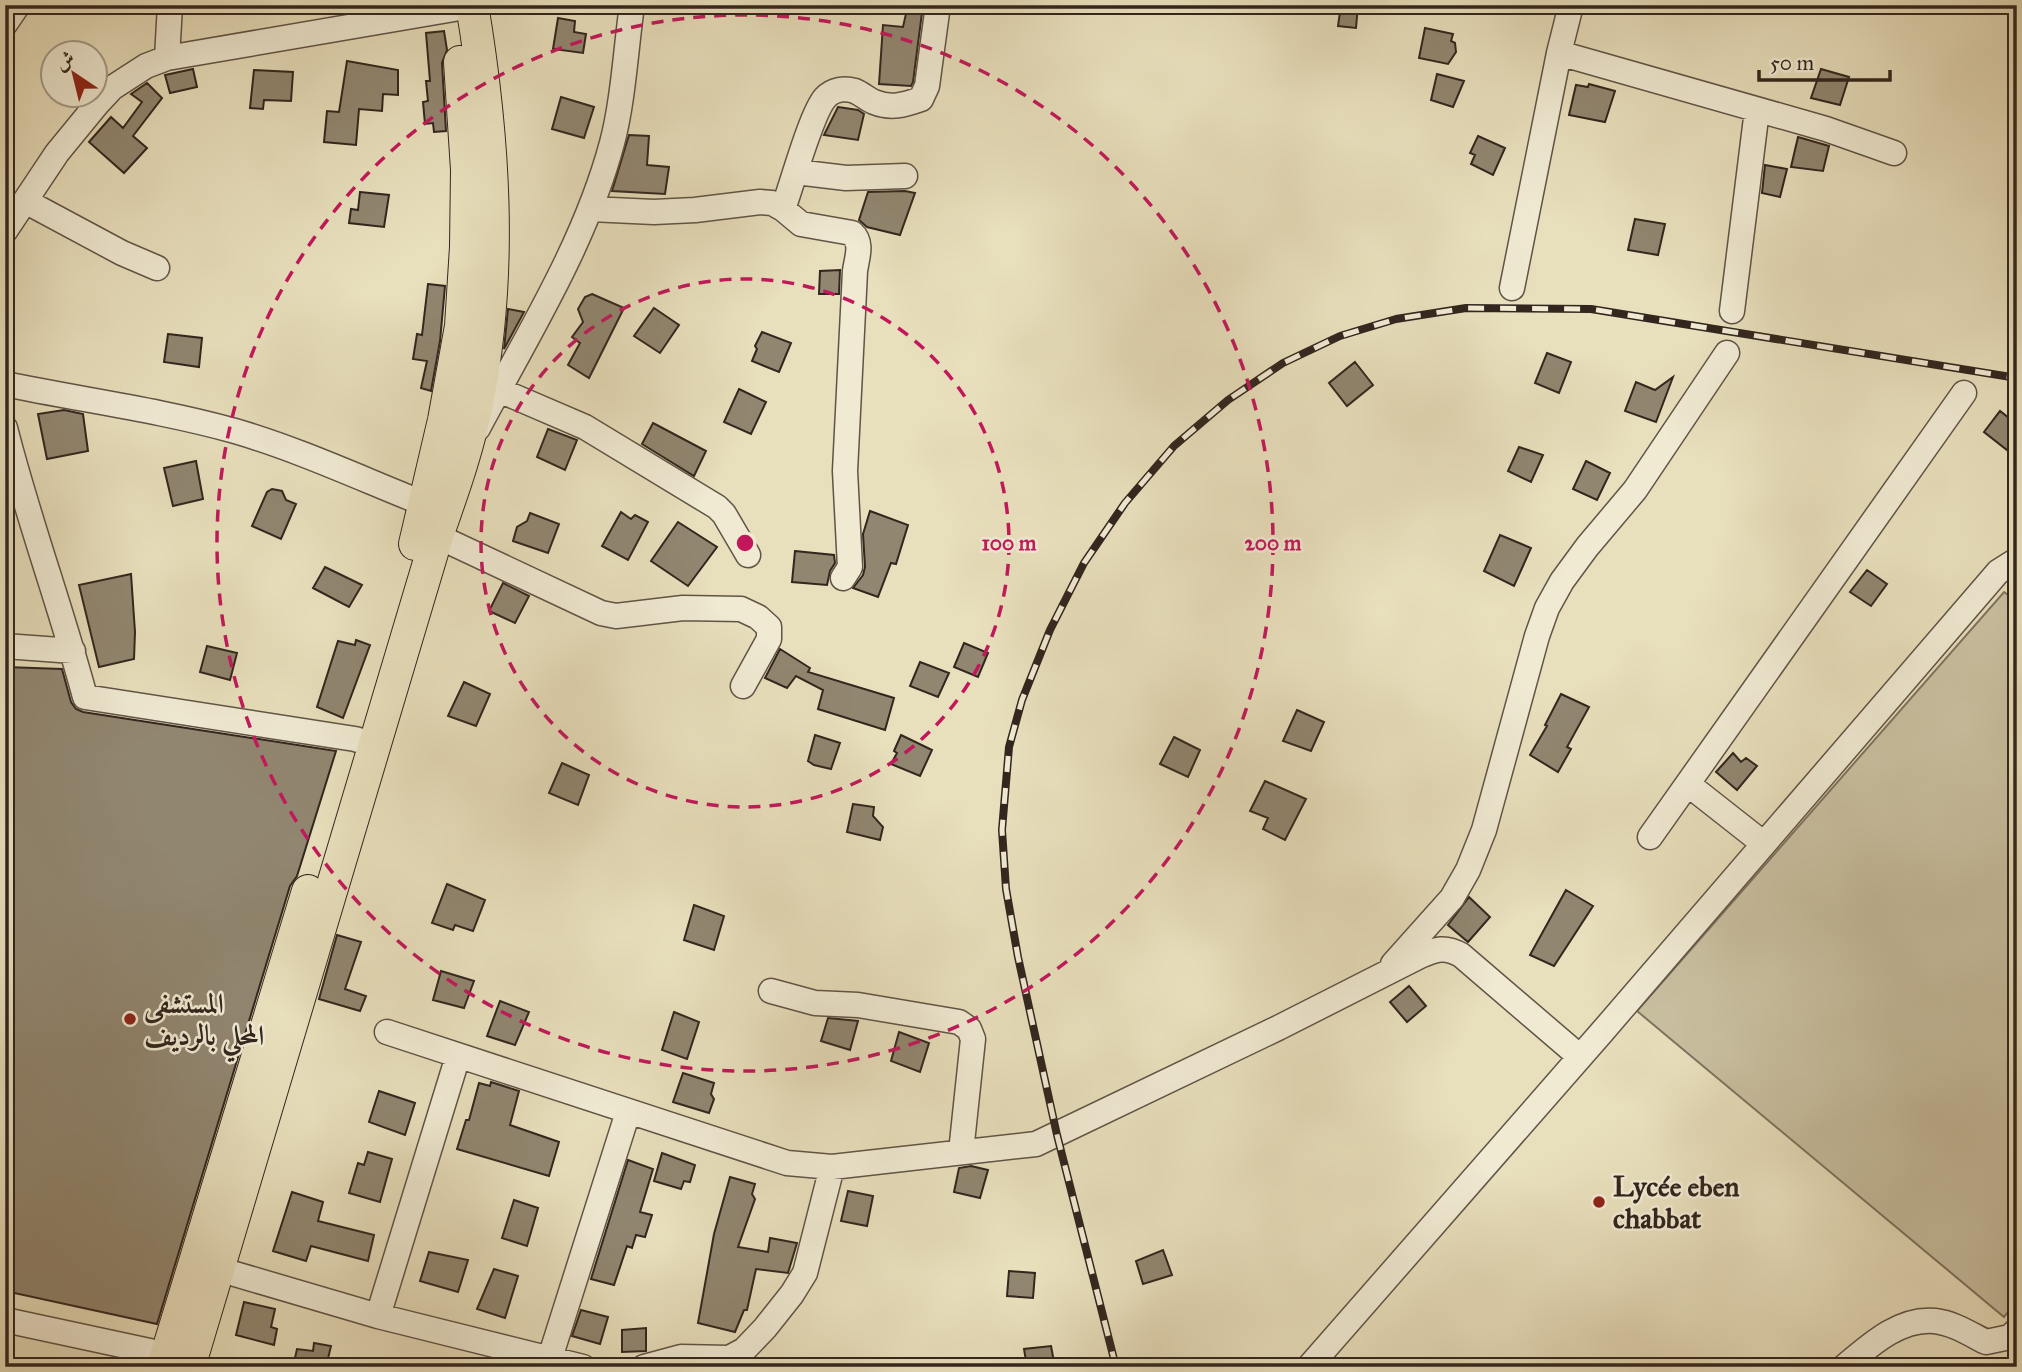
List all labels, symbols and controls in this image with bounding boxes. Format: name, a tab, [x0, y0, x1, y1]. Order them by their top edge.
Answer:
north arrow	[38, 38, 108, 108]
scale bar	[1759, 38, 1891, 82]
text: ش	[50, 46, 79, 75]
text: 50 m	[1770, 50, 1815, 76]
text: 100 m	[982, 530, 1037, 556]
text: 200 m	[1245, 530, 1302, 556]
centre of rings	[733, 531, 757, 555]
place label: المستشفى المحلي بالرديف	[143, 986, 264, 1063]
marker: المستشفى المحلي بالرديف	[122, 1011, 138, 1027]
place label: Lycée eben chabbat	[1613, 1169, 1740, 1236]
marker: Lycée eben chabbat	[1591, 1194, 1607, 1210]

